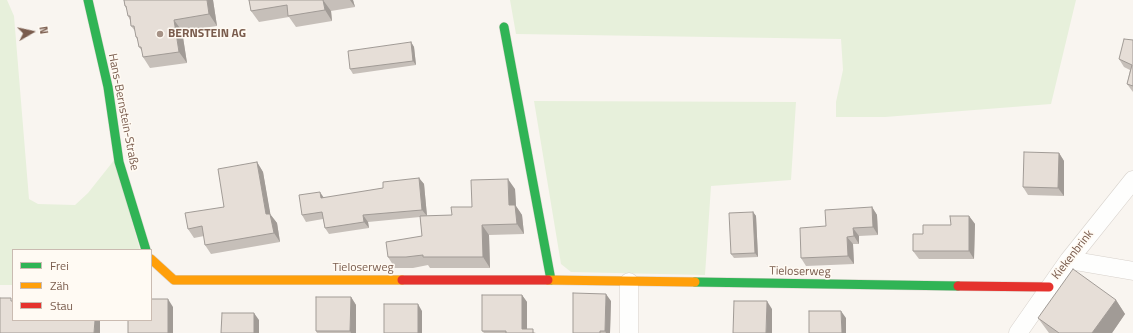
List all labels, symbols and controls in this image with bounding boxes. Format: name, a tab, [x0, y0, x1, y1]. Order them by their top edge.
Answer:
north arrow	[12, 12, 52, 52]
text: N	[35, 25, 52, 35]
place label: BERNSTEIN AG	[168, 27, 246, 41]
marker: BERNSTEIN AG	[155, 29, 165, 39]
street label: Hans-Bernstein-Straße	[105, 52, 141, 172]
street label: Kiekenbrink	[1049, 227, 1097, 283]
legend	[12, 249, 152, 321]
text: Frei	[50, 256, 69, 275]
street label: Tieloserweg	[332, 261, 394, 275]
street label: Tieloserweg	[769, 264, 831, 280]
text: Zäh	[50, 276, 69, 295]
text: Stau	[50, 296, 73, 315]

